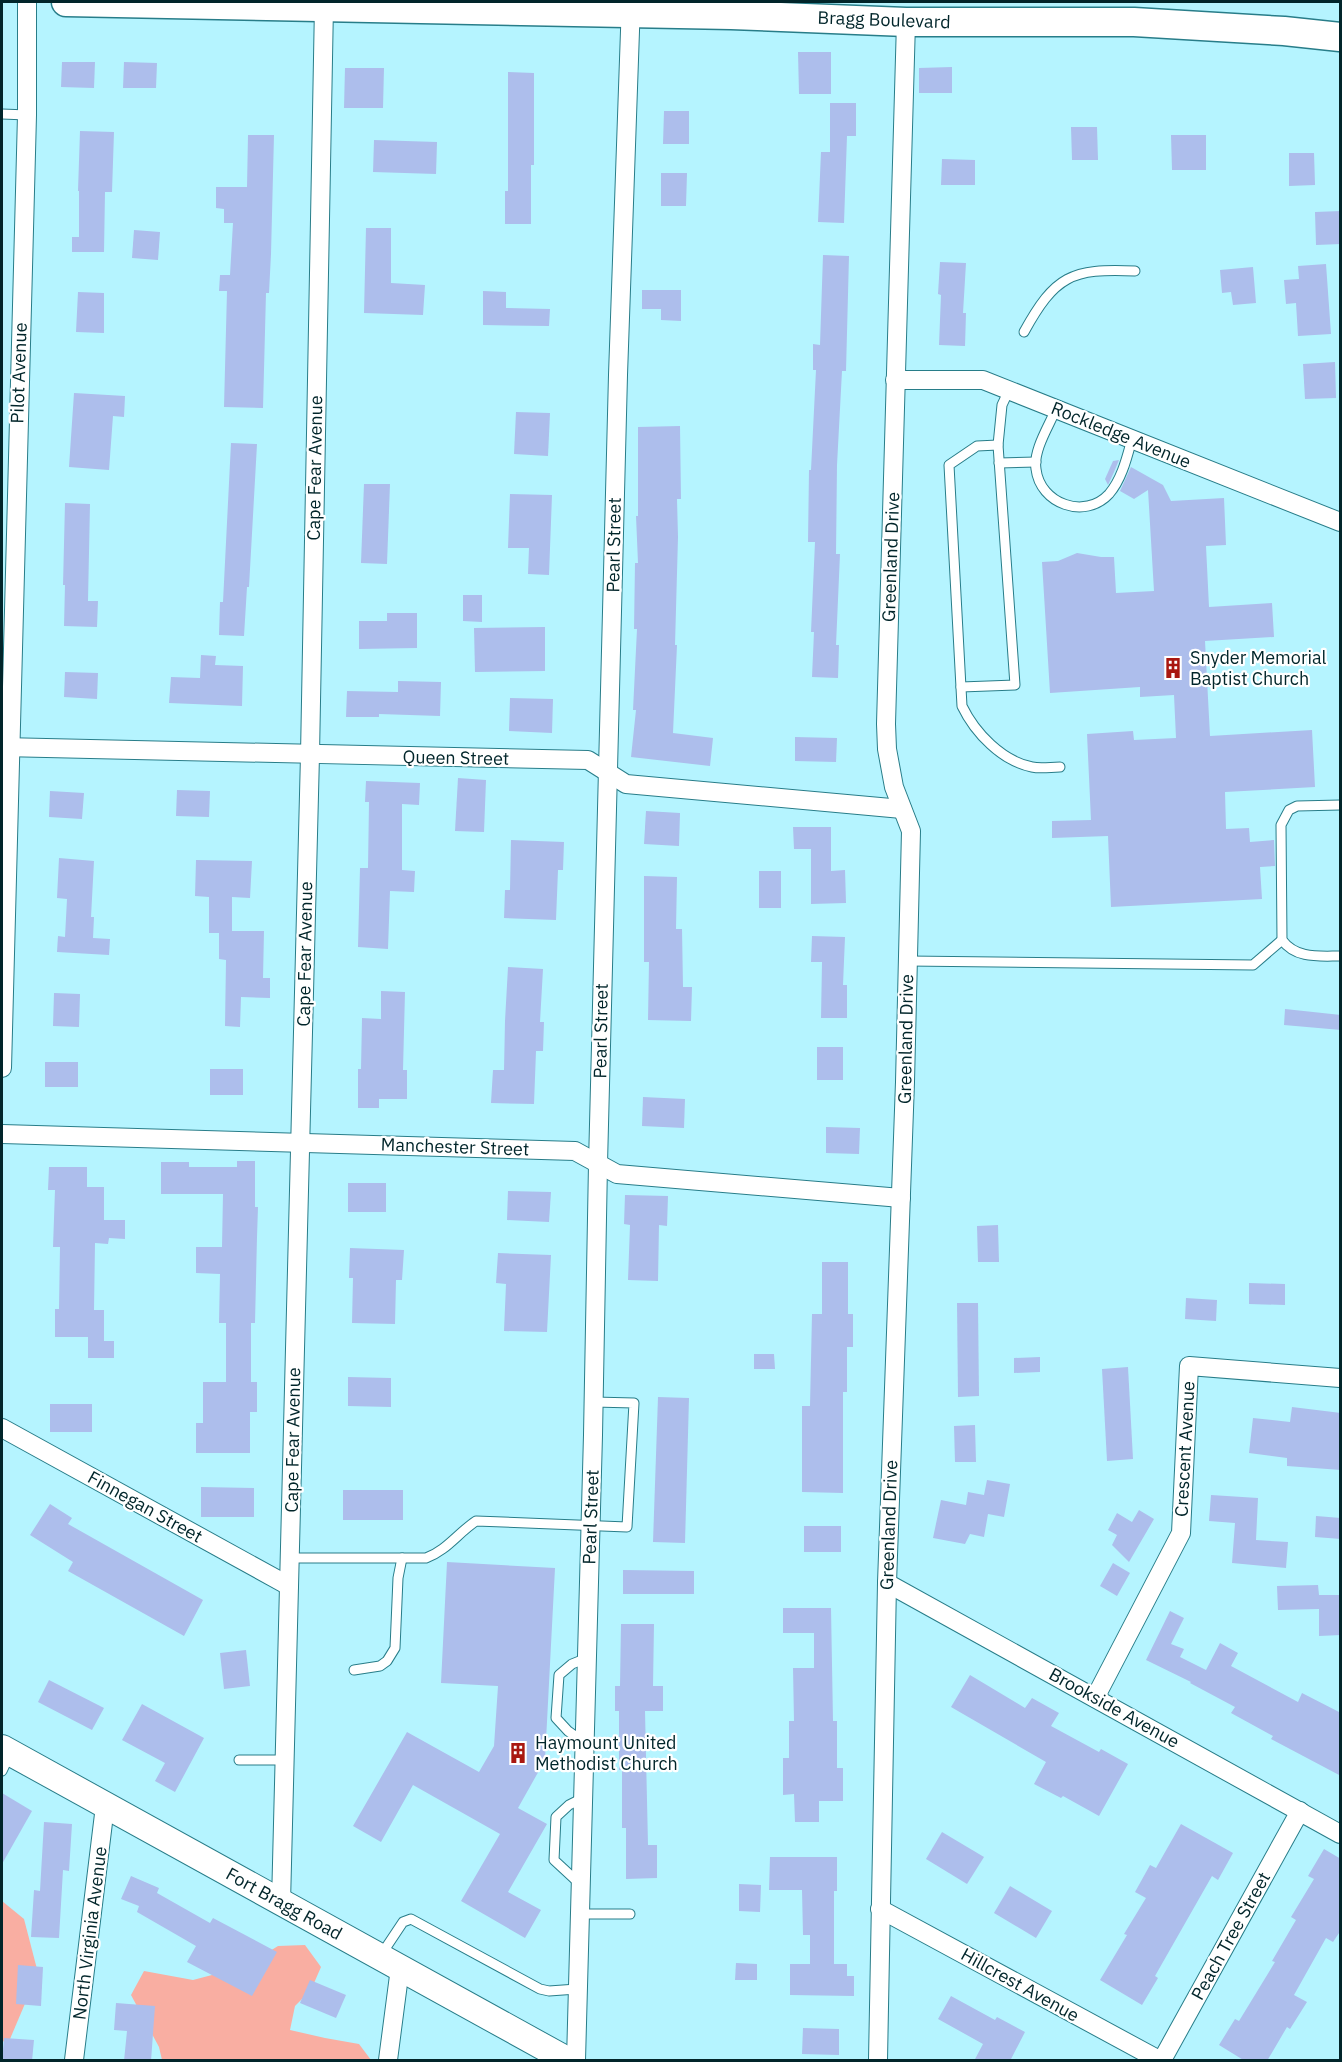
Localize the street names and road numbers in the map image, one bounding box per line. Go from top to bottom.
street label: Bragg Boulevard [817,6,951,33]
street label: Pilot Avenue [5,322,32,424]
street label: Cape Fear Avenue [302,395,327,541]
street label: Rockledge Avenue [1048,396,1195,473]
street label: Greenland Drive [877,491,904,622]
street label: Pearl Street [601,497,626,593]
street label: Queen Street [403,745,509,770]
street label: Cape Fear Avenue [292,881,317,1027]
street label: Greenland Drive [893,974,918,1104]
street label: Pearl Street [588,983,613,1079]
street label: Manchester Street [380,1132,530,1161]
street label: Cape Fear Avenue [280,1367,305,1513]
street label: Crescent Avenue [1169,1380,1200,1518]
street label: Greenland Drive [875,1459,902,1590]
street label: Finnegan Street [84,1466,207,1548]
street label: Pearl Street [577,1469,604,1565]
street label: Brookside Avenue [1045,1662,1184,1753]
street label: North Virginia Avenue [67,1845,112,2021]
street label: Fort Bragg Road [222,1862,346,1945]
street label: Peach Tree Street [1186,1868,1275,2004]
street label: Hillcrest Avenue [957,1943,1084,2027]

